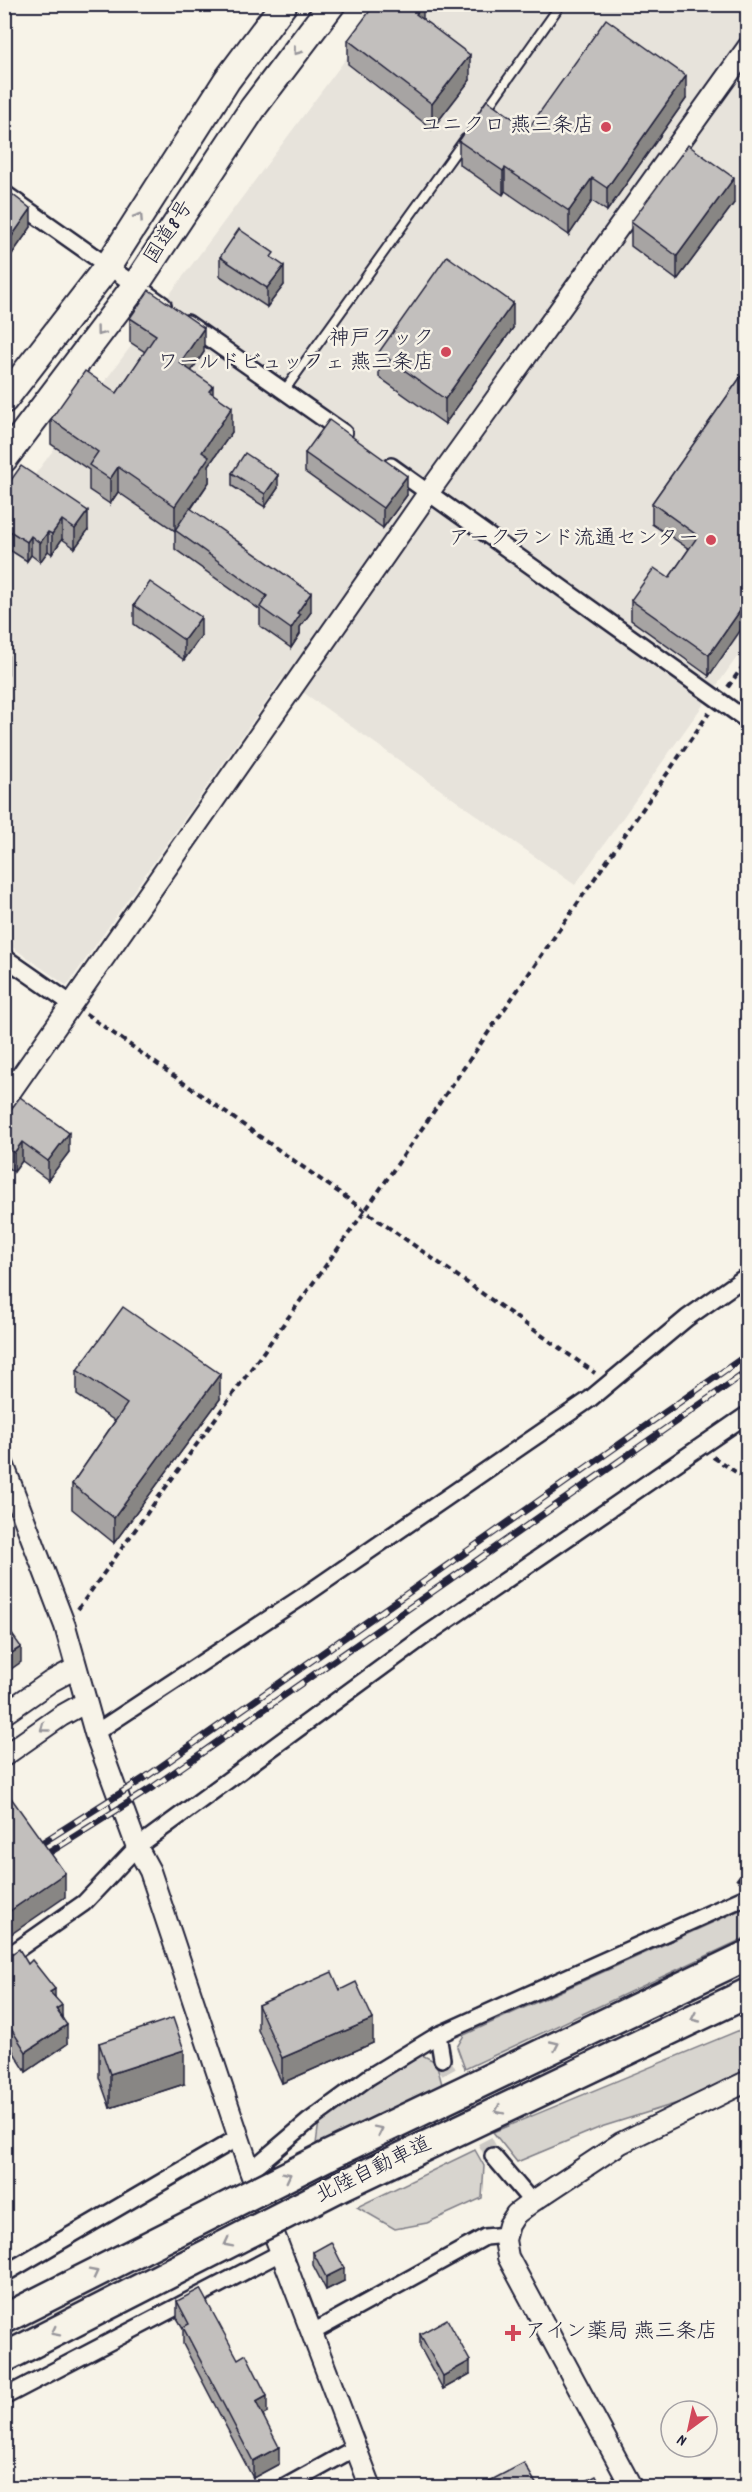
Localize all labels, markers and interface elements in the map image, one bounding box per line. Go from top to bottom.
one-way arrow [293,44,304,55]
place label: ユニクロ 燕三条店 [421,112,594,142]
marker: ユニクロ 燕三条店 [599,120,613,134]
street label: 国道8号 [138,195,202,271]
one-way arrow [132,212,143,223]
place label: 神戸クック ワールドビュッフェ 燕三条店 [157,325,434,379]
one-way arrow [96,326,107,337]
marker: 神戸クック ワールドビュッフェ 燕三条店 [439,345,453,359]
place label: アークランド流通センター [449,525,699,555]
marker: アークランド流通センター [704,533,718,547]
one-way arrow [40,1721,51,1732]
one-way arrow [690,2011,701,2023]
one-way arrow [548,2041,559,2053]
one-way arrow [495,2103,506,2114]
one-way arrow [373,2126,384,2137]
street label: 北陸自動車道 [311,2130,437,2212]
one-way arrow [280,2171,291,2183]
one-way arrow [224,2236,235,2247]
one-way arrow [87,2269,98,2280]
place label: アイン薬局 燕三条店 [525,2318,718,2348]
one-way arrow [50,2325,61,2336]
marker: アイン薬局 燕三条店 [506,2326,520,2340]
north arrow [659,2399,719,2459]
text: N [673,2428,692,2451]

